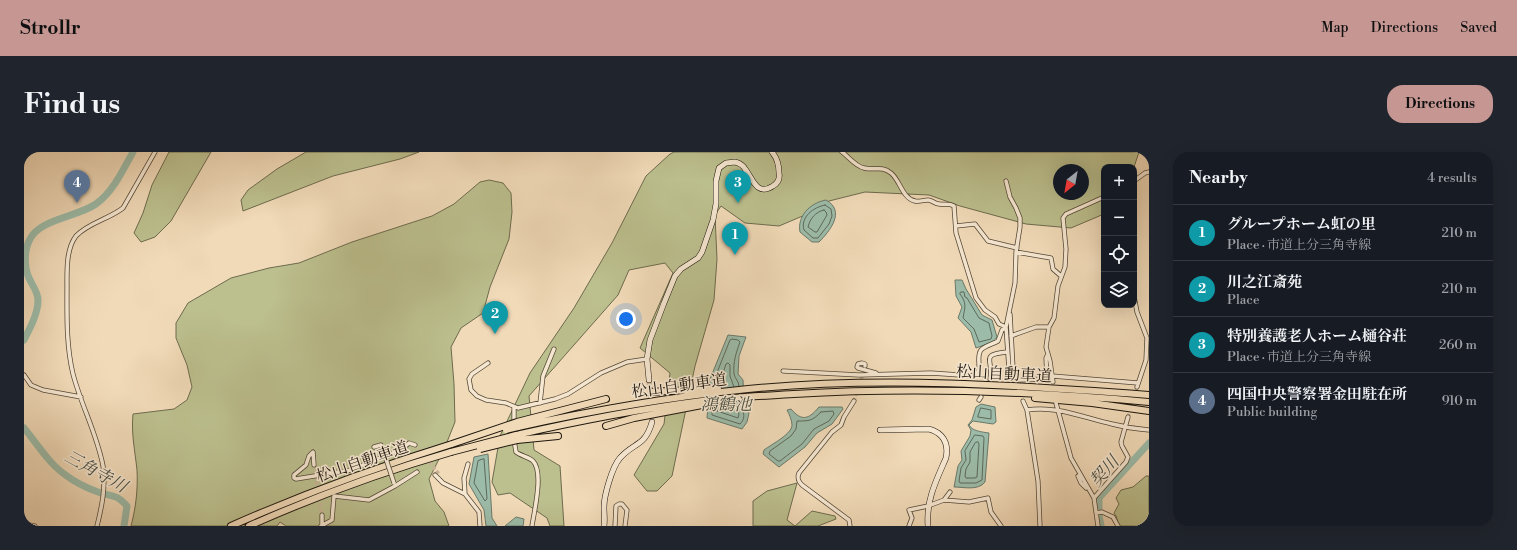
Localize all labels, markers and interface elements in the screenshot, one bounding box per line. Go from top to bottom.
text: Strollr [20,16,81,40]
text: Map [1321,19,1349,37]
text: Directions [1371,19,1438,37]
text: Saved [1460,19,1497,37]
button: Directions [1387,85,1493,123]
text: Find us [24,87,120,122]
north arrow [1053,164,1089,200]
map controls [1101,164,1137,308]
button: + [1101,164,1137,200]
text: Nearby [1189,167,1248,189]
pin: 4 [64,170,90,203]
pin: 3 [725,170,751,203]
text: 4 results [1427,170,1477,186]
button: − [1101,200,1137,236]
text: グループホーム虹の里 [1227,215,1376,234]
pin: 1 [722,222,748,255]
text: 1 [1199,225,1205,241]
text: 210 m [1442,225,1477,241]
button: locate [1101,236,1137,272]
text: Place · 市道上分三角寺線 [1227,237,1371,253]
button: layers [1101,272,1137,308]
text: 川之江斎苑 [1227,273,1302,292]
text: 2 [1198,281,1206,297]
text: 210 m [1442,281,1477,297]
text: Place [1227,292,1259,308]
pin: 2 [482,301,508,334]
your location [616,309,636,329]
text: 特別養護老人ホーム樋谷荘 [1227,327,1407,346]
text: 3 [1198,337,1206,353]
text: 260 m [1439,337,1477,353]
text: Place · 市道上分三角寺線 [1227,349,1371,365]
street label: 松山自動車道 [955,361,1052,386]
street label: 松山自動車道 [630,369,728,403]
text: 四国中央警察署金田駐在所 [1227,385,1407,404]
text: 4 [1198,393,1206,409]
text: 910 m [1442,393,1477,409]
water label: 鴻鶴池 [701,394,753,416]
text: Public building [1227,404,1317,420]
street label: 松山自動車道 [314,437,411,487]
water label: 三角寺川 [60,446,132,499]
water label: 契川 [1085,450,1126,492]

